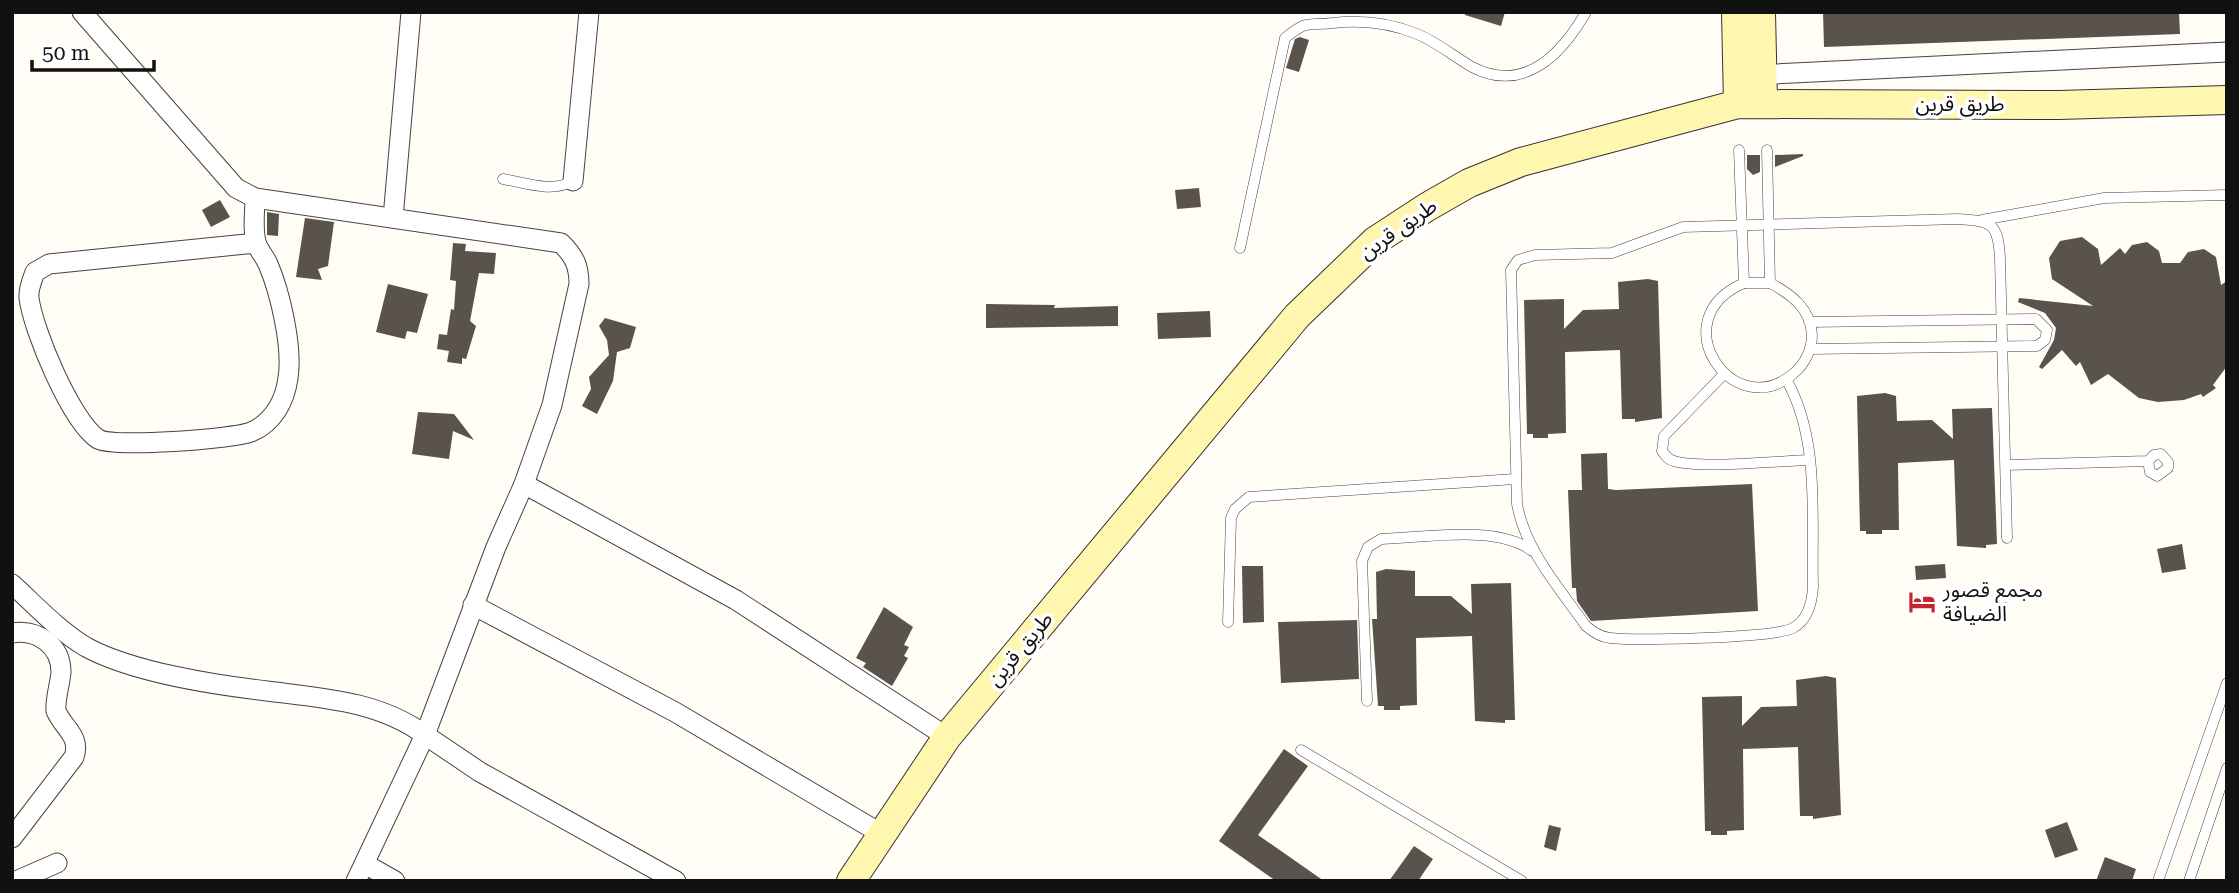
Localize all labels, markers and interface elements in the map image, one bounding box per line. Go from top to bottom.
scale bar [32,28,154,72]
text: 50 m [42,41,90,65]
street label: طريق قرين [1915,92,2005,117]
street label: طريق قرين [1355,194,1442,265]
place label: مجمع قصور الضيافة [1942,578,2043,626]
hotel icon: مجمع قصور الضيافة [1907,587,1937,617]
street label: طريق قرين [982,607,1059,692]

